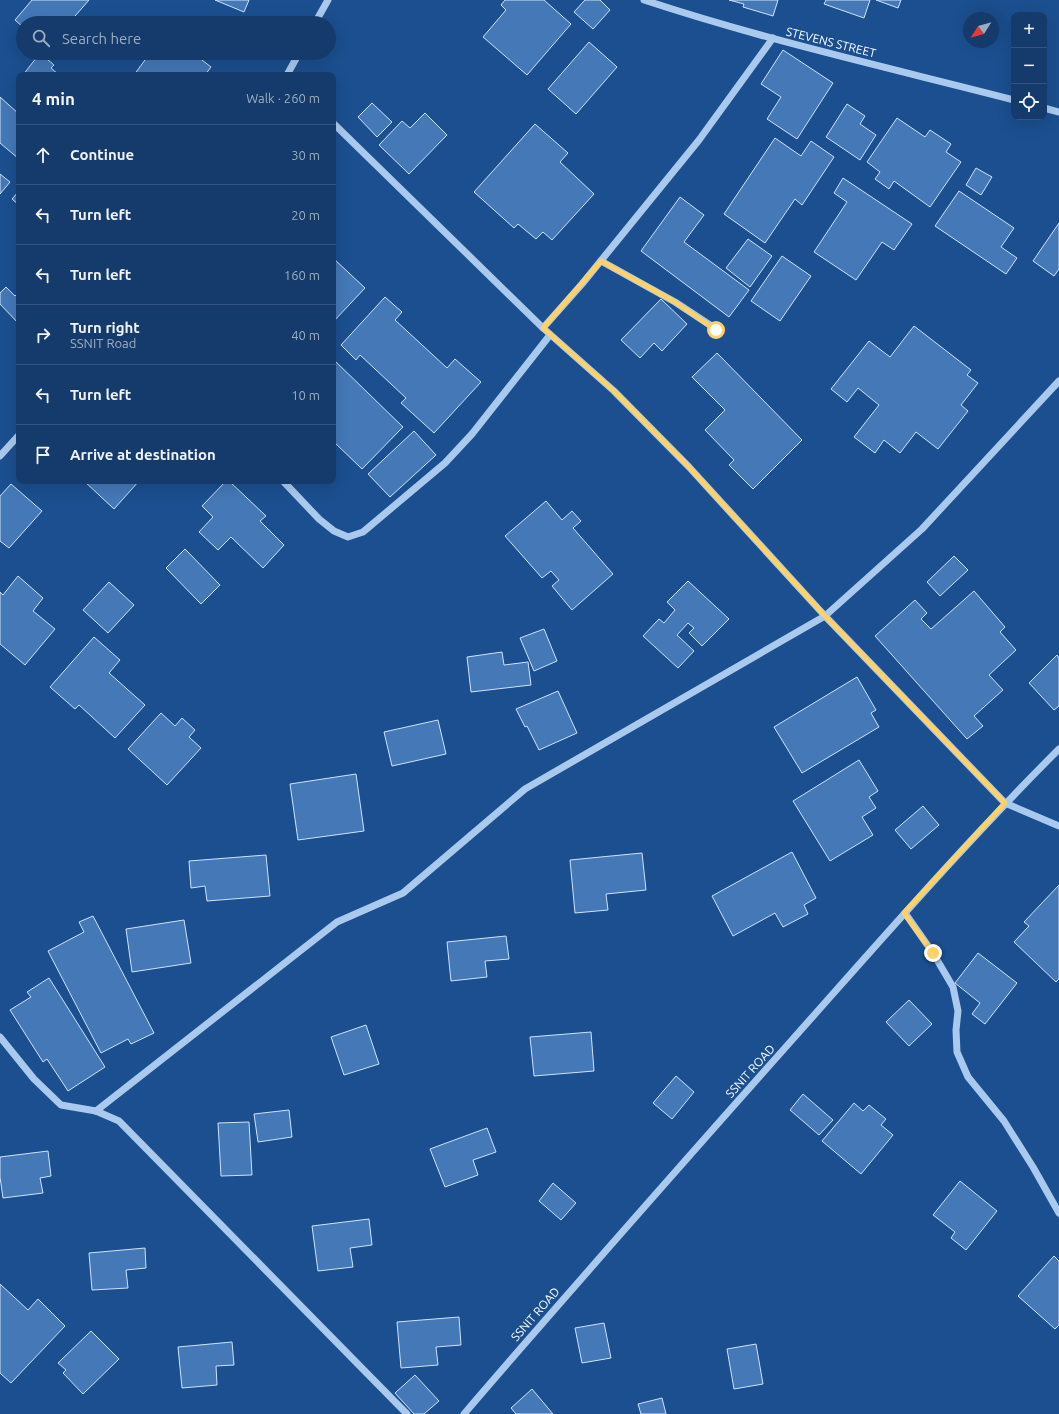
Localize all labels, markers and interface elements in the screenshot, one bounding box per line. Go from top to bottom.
north arrow [963,12,999,48]
map controls [1011,12,1047,120]
button: + [1011,12,1047,48]
search box [16,16,336,60]
street label: STEVENS STREET [785,25,878,60]
icon: search [30,27,52,49]
text: Search here [62,30,141,47]
button: − [1011,48,1047,84]
button: locate [1011,84,1047,120]
text: 4 min [32,89,75,108]
text: Walk · 260 m [246,91,320,105]
icon: ahead [32,144,54,166]
text: Continue [70,146,134,163]
text: 30 m [291,148,320,162]
icon: left [32,204,54,226]
text: Turn left [70,206,131,223]
text: 20 m [291,208,320,222]
icon: left [32,264,54,286]
text: Turn left [70,266,131,283]
text: 160 m [284,268,320,282]
text: Turn right [70,319,140,336]
route start [707,321,725,339]
icon: right [32,324,54,346]
text: 40 m [291,328,320,342]
text: SSNIT Road [70,336,136,350]
icon: left [32,384,54,406]
text: Turn left [70,386,131,403]
text: 10 m [291,388,320,402]
icon: arrive [32,444,54,466]
text: Arrive at destination [70,446,216,463]
route end [924,944,942,962]
street label: SSNIT ROAD [723,1042,777,1100]
street label: SSNIT ROAD [508,1285,562,1343]

